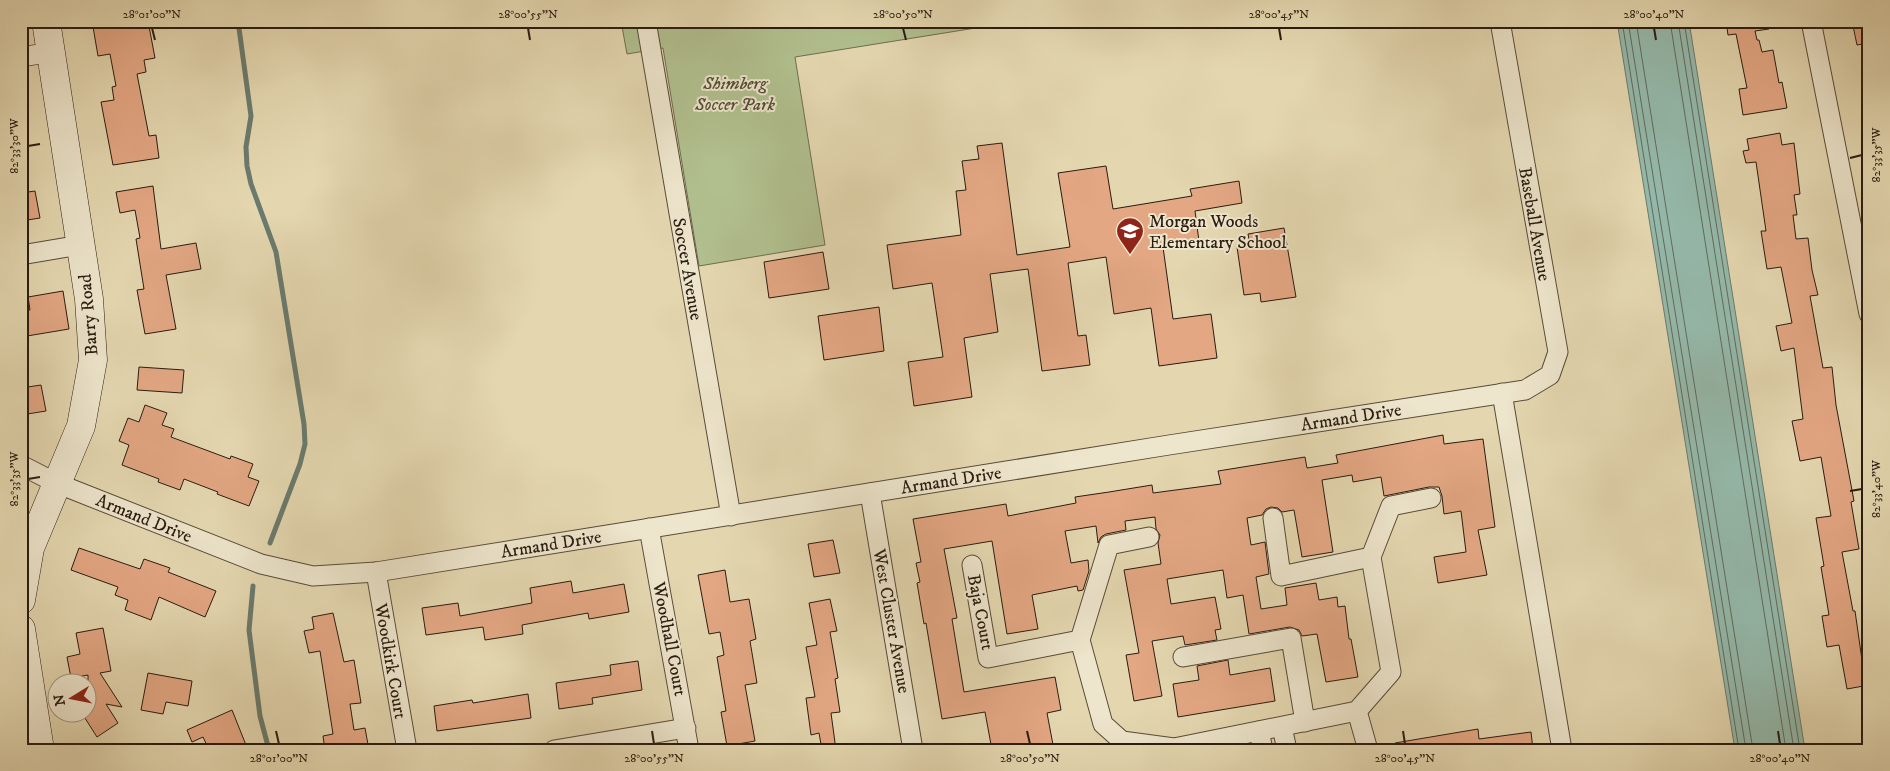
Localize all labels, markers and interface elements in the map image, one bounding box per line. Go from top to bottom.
text: 28°01'00"N [123,7,181,22]
text: 28°00'55"N [498,7,558,22]
text: 28°00'50"N [873,7,933,22]
text: 28°00'45"N [1249,7,1309,22]
text: 28°00'40"N [1624,7,1685,22]
park label: Shimberg Soccer Park [694,73,775,116]
text: 82°33'30"W [7,117,22,174]
text: 82°33'35"W [1869,126,1884,183]
street label: Baseball Avenue [1513,166,1555,283]
place label: Morgan Woods Elementary School [1149,211,1287,254]
street label: Soccer Avenue [667,216,707,322]
school or university icon: Morgan Woods Elementary School [1115,216,1145,255]
street label: Barry Road [74,273,104,357]
street label: Armand Drive [1299,399,1403,437]
text: 82°33'35"W [7,450,22,507]
text: 82°33'40"W [1869,459,1884,518]
street label: Armand Drive [899,462,1003,500]
street label: Armand Drive [92,490,195,548]
street label: Armand Drive [499,526,603,564]
street label: West Cluster Avenue [867,546,915,695]
street label: Baja Court [962,572,998,652]
street label: Woodhall Court [647,579,691,698]
street label: Woodkirk Court [369,601,411,721]
north arrow [48,674,98,724]
text: N [50,692,70,707]
text: 28°01'00"N [250,751,308,766]
text: 28°00'55"N [624,751,684,766]
text: 28°00'50"N [1000,751,1060,766]
text: 28°00'45"N [1375,751,1435,766]
text: 28°00'40"N [1750,751,1811,766]

